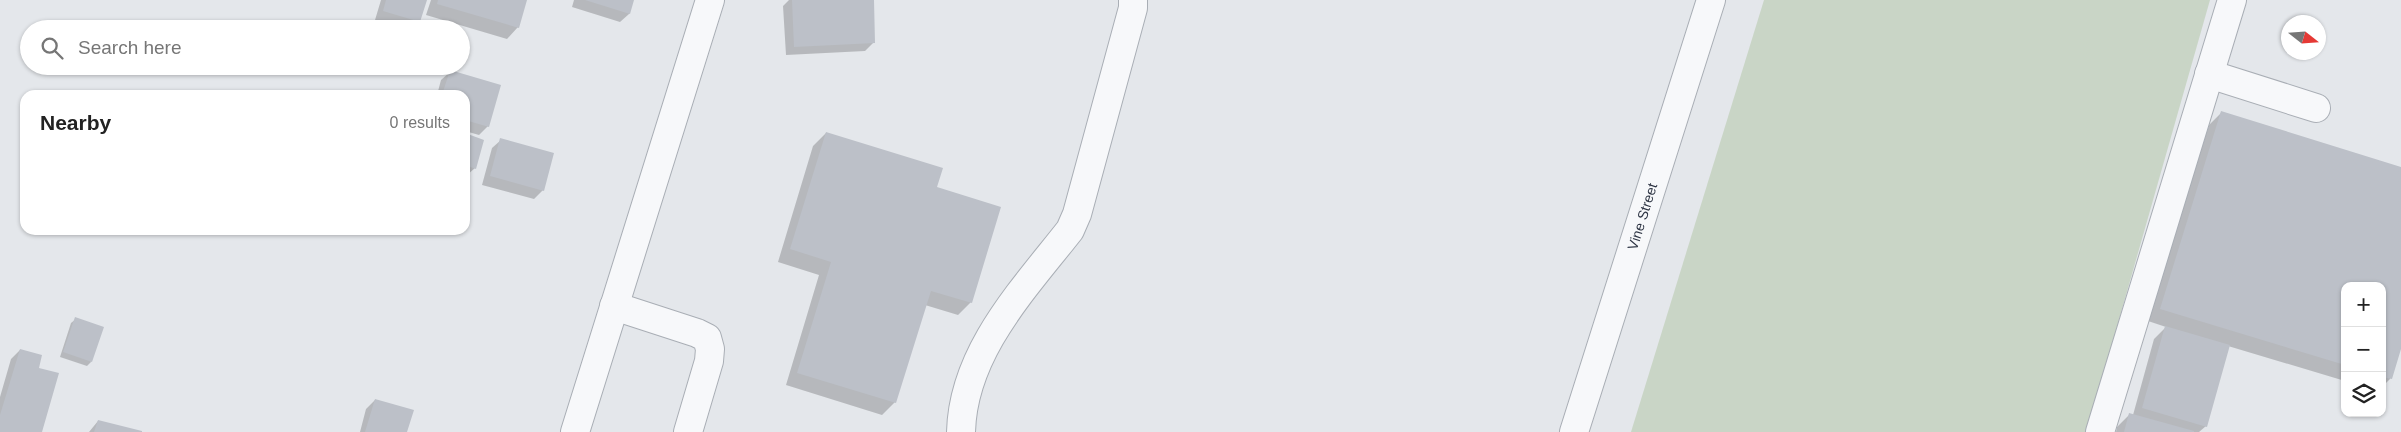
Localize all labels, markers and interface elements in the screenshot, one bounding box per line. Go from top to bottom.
north arrow [2281,15,2326,60]
search box [20,20,470,75]
icon: search [38,34,66,62]
text: Search here [78,37,182,58]
text: Nearby [40,111,111,134]
text: 0 results [390,114,450,131]
street label: Vine Street [1624,181,1660,252]
map controls [2341,282,2386,417]
button: + [2341,282,2386,327]
button: − [2341,327,2386,372]
button: layers [2341,372,2386,417]

